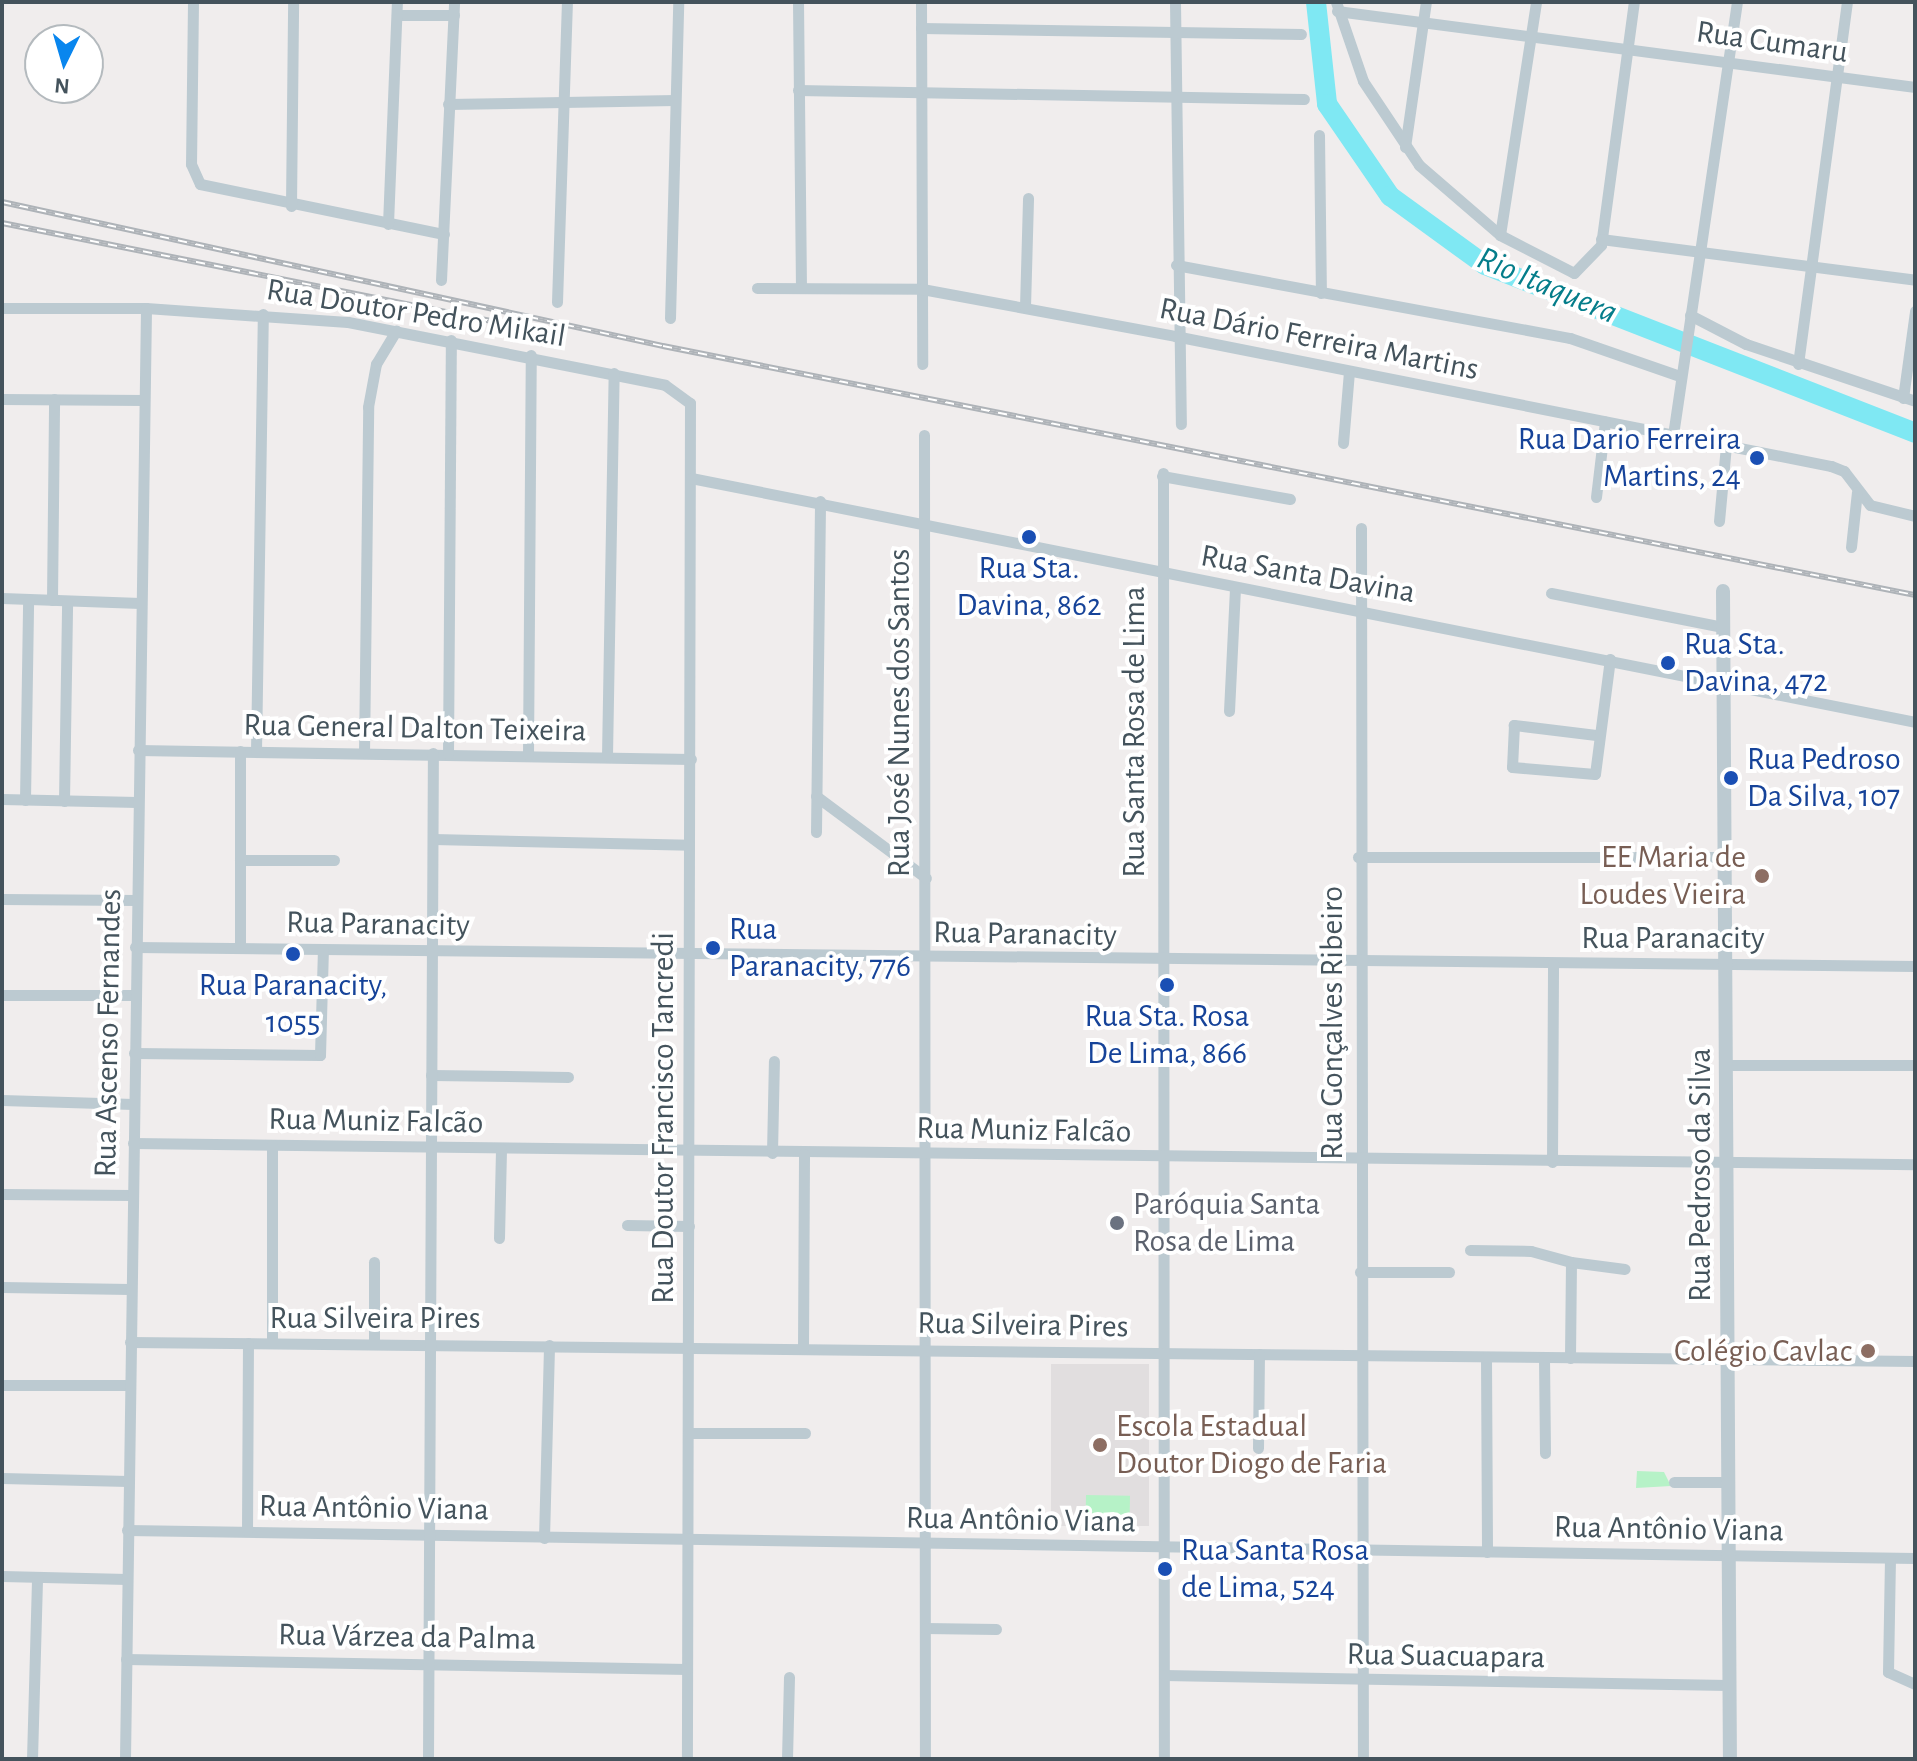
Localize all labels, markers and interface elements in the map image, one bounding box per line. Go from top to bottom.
street label: Rua Cumaru [1694,12,1850,72]
north arrow [24,24,104,104]
text: N [54,74,71,98]
water label: Rio Itaquera [1471,238,1623,334]
street label: Rua Doutor Pedro Mikail [264,270,568,356]
street label: Rua Dário Ferreira Martins [1156,289,1482,389]
place label: Rua Dario Ferreira Martins, 24 [1518,421,1741,496]
marker: Rua Dario Ferreira Martins, 24 [1748,449,1766,467]
marker: Rua Sta. Davina, 862 [1020,528,1038,546]
street label: Rua Santa Davina [1198,536,1418,612]
street label: Rua José Nunes dos Santos [880,549,918,877]
place label: Rua Sta. Davina, 862 [957,550,1101,625]
street label: Rua Santa Rosa de Lima [1115,586,1153,878]
place label: Rua Sta. Davina, 472 [1684,626,1828,701]
marker: Rua Sta. Davina, 472 [1659,654,1677,672]
street label: Rua General Dalton Teixeira [243,706,587,750]
place label: Rua Pedroso Da Silva, 107 [1747,741,1901,816]
marker: Rua Pedroso Da Silva, 107 [1722,769,1740,787]
place label: EE Maria de Loudes Vieira [1580,839,1746,914]
marker: EE Maria de Loudes Vieira [1753,867,1771,885]
street label: Rua Gonçalves Ribeiro [1313,886,1351,1160]
street label: Rua Ascenso Fernandes [86,888,130,1178]
street label: Rua Paranacity [286,903,470,945]
place label: Rua Paranacity, 776 [729,911,911,986]
street label: Rua Paranacity [933,913,1117,955]
street label: Rua Paranacity [1581,919,1765,957]
street label: Rua Doutor Francisco Tancredi [644,932,682,1304]
marker: Rua Paranacity, 776 [704,939,722,957]
marker: Rua Paranacity, 1055 [284,945,302,963]
place label: Rua Paranacity, 1055 [199,967,387,1042]
marker: Rua Sta. Rosa De Lima, 866 [1158,976,1176,994]
place label: Rua Sta. Rosa De Lima, 866 [1084,998,1250,1073]
street label: Rua Pedroso da Silva [1681,1048,1719,1302]
street label: Rua Muniz Falcão [268,1100,484,1142]
street label: Rua Muniz Falcão [916,1109,1132,1151]
place label: Paróquia Santa Rosa de Lima [1133,1186,1320,1261]
marker: Paróquia Santa Rosa de Lima [1108,1214,1126,1232]
street label: Rua Silveira Pires [269,1299,481,1337]
street label: Rua Silveira Pires [917,1304,1129,1346]
place label: Colégio Cavlac [1674,1332,1852,1370]
marker: Colégio Cavlac [1859,1342,1877,1360]
place label: Escola Estadual Doutor Diogo de Faria [1116,1408,1387,1483]
marker: Escola Estadual Doutor Diogo de Faria [1091,1436,1109,1454]
street label: Rua Antônio Viana [259,1487,489,1529]
street label: Rua Antônio Viana [906,1499,1136,1541]
street label: Rua Antônio Viana [1554,1508,1784,1550]
place label: Rua Santa Rosa de Lima, 524 [1181,1532,1369,1607]
marker: Rua Santa Rosa de Lima, 524 [1156,1560,1174,1578]
street label: Rua Várzea da Palma [278,1616,536,1658]
street label: Rua Suacuapara [1346,1635,1546,1677]

